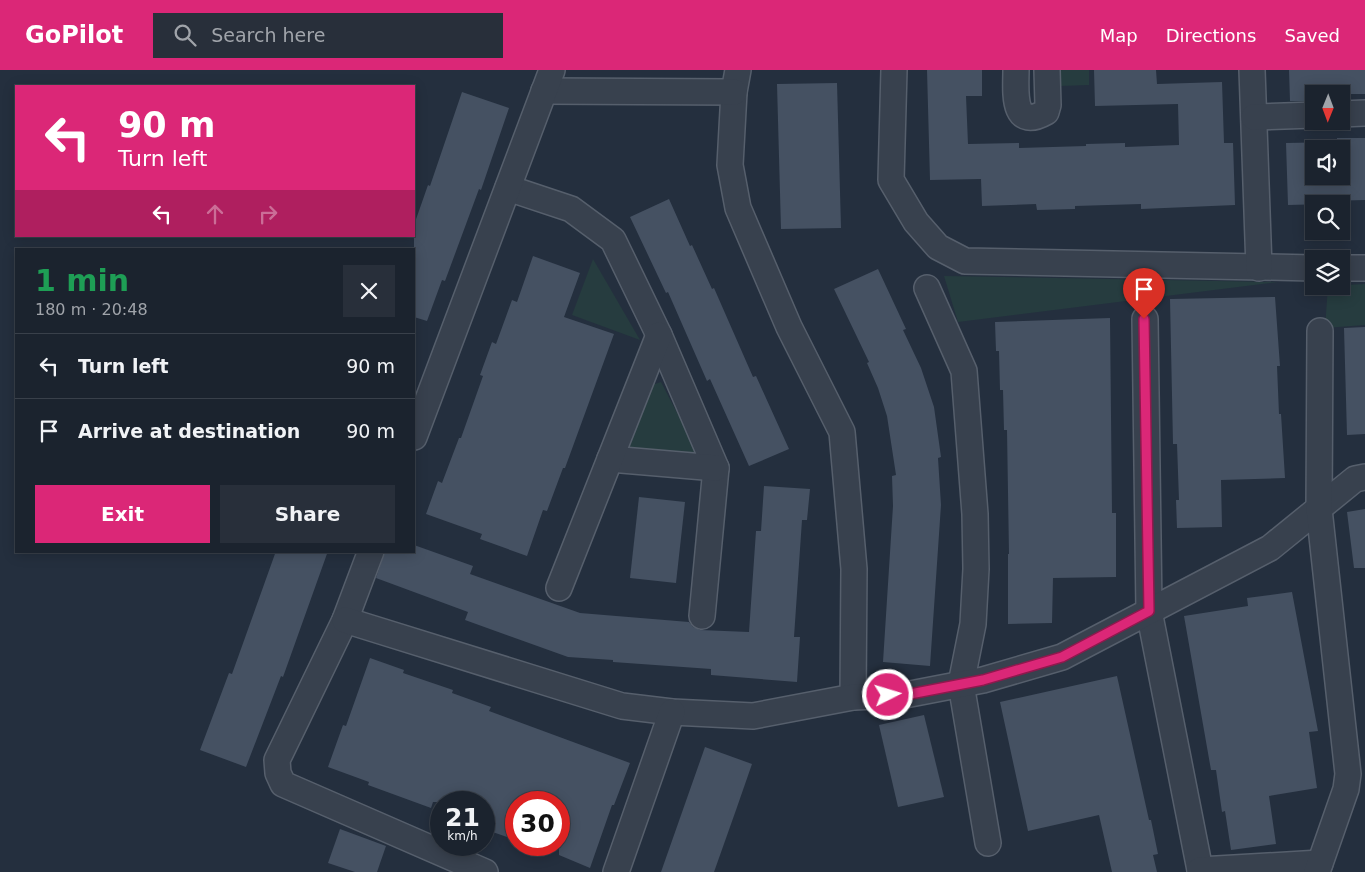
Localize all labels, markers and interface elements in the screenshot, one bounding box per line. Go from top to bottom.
search box [153,13,503,58]
text: GoPilot [25,21,123,49]
icon: search [171,21,199,49]
text: Search here [211,24,325,46]
text: Map [1100,25,1138,46]
text: Directions [1166,25,1256,46]
text: Saved [1284,25,1340,46]
north arrow [1305,85,1350,130]
map controls [1305,85,1350,295]
icon: left [35,105,100,170]
text: 90 m [118,105,215,145]
button: sound [1305,140,1350,185]
text: Turn left [118,146,207,171]
button: search [1305,195,1350,240]
icon: left [148,200,176,228]
icon: ahead [201,200,229,228]
icon: right [254,200,282,228]
button: layers [1305,250,1350,295]
text: 1 min [35,263,129,298]
button: close [343,265,395,317]
pin [1123,268,1165,319]
icon: arrive [1130,275,1158,303]
text: 180 m · 20:48 [35,300,148,319]
icon: left [35,352,63,380]
text: Turn left [78,355,169,377]
text: 90 m [346,355,395,377]
icon: arrive [35,417,63,445]
text: Arrive at destination [78,420,300,442]
text: 90 m [346,420,395,442]
button: Exit [35,485,210,543]
button: Share [220,485,395,543]
position arrow [861,668,913,720]
speed limit sign: 30 [505,791,570,856]
text: 21 [445,803,480,832]
text: km/h [447,829,478,843]

